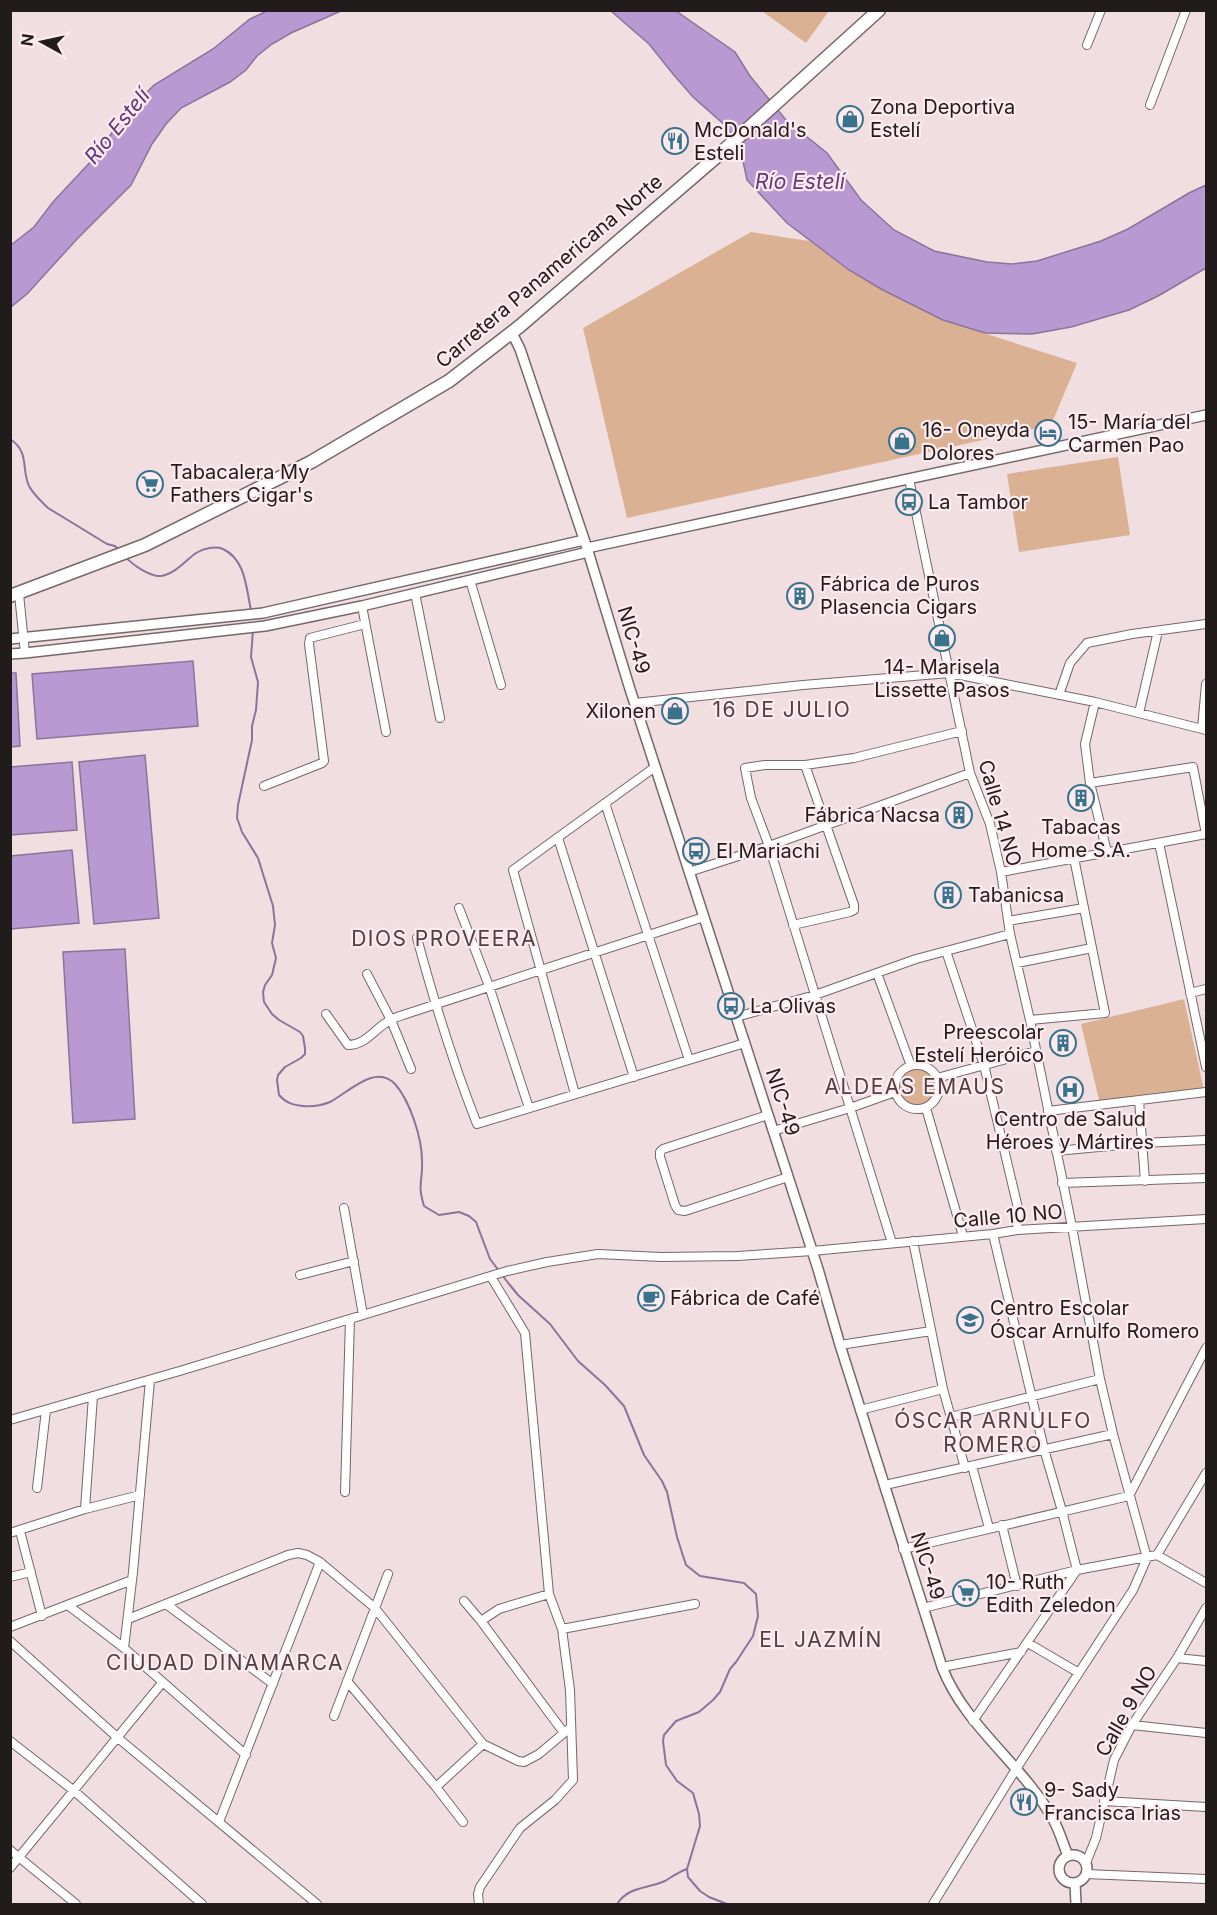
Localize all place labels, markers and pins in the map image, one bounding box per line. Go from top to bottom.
place label: Zona Deportiva Estelí [870,95,1015,142]
shop icon: Zona Deportiva Estelí [835,104,865,134]
place label: McDonald's Esteli [694,118,807,165]
restaurant icon: McDonald's Esteli [660,126,690,156]
place label: 15- María del Carmen Pao [1068,410,1191,457]
place label: 16- Oneyda Dolores [922,418,1030,465]
hotel icon: 15- María del Carmen Pao [1033,418,1063,448]
shop icon: 16- Oneyda Dolores [887,426,917,456]
place label: Tabacalera My Fathers Cigar's [170,460,313,507]
supermarket icon: Tabacalera My Fathers Cigar's [135,469,165,499]
bus stop icon: La Tambor [894,487,924,517]
place label: La Tambor [928,490,1029,514]
place label: Fábrica de Puros Plasencia Cigars [820,572,980,619]
building icon: Fábrica de Puros Plasencia Cigars [785,581,815,611]
shop icon: 14- Marisela Lissette Pasos [927,623,957,653]
place label: 14- Marisela Lissette Pasos [874,655,1010,702]
shop icon: Xilonen [660,696,690,726]
place label: Xilonen [585,699,656,723]
building icon: Tabacas Home S.A. [1066,783,1096,813]
building icon: Fábrica Nacsa [944,800,974,830]
place label: Fábrica Nacsa [805,803,940,827]
place label: Tabacas Home S.A. [1031,815,1131,862]
bus stop icon: El Mariachi [681,836,711,866]
place label: El Mariachi [716,839,820,863]
building icon: Tabanicsa [933,880,963,910]
place label: Tabanicsa [968,883,1064,907]
bus stop icon: La Olivas [716,991,746,1021]
place label: La Olivas [750,994,836,1018]
place label: Preescolar Estelí Heróico [914,1020,1044,1067]
building icon: Preescolar Estelí Heróico [1048,1028,1078,1058]
hospital icon: Centro de Salud Héroes y Mártires [1055,1075,1085,1105]
place label: Centro de Salud Héroes y Mártires [986,1107,1154,1154]
cafe icon: Fábrica de Café [636,1283,666,1313]
place label: Fábrica de Café [670,1286,820,1310]
place label: Centro Escolar Óscar Arnulfo Romero [990,1296,1199,1343]
school or university icon: Centro Escolar Óscar Arnulfo Romero [955,1305,985,1335]
place label: 10- Ruth Edith Zeledon [986,1570,1116,1617]
supermarket icon: 10- Ruth Edith Zeledon [951,1578,981,1608]
place label: 9- Sady Francisca Irias [1044,1778,1181,1825]
restaurant icon: 9- Sady Francisca Irias [1009,1787,1039,1817]

